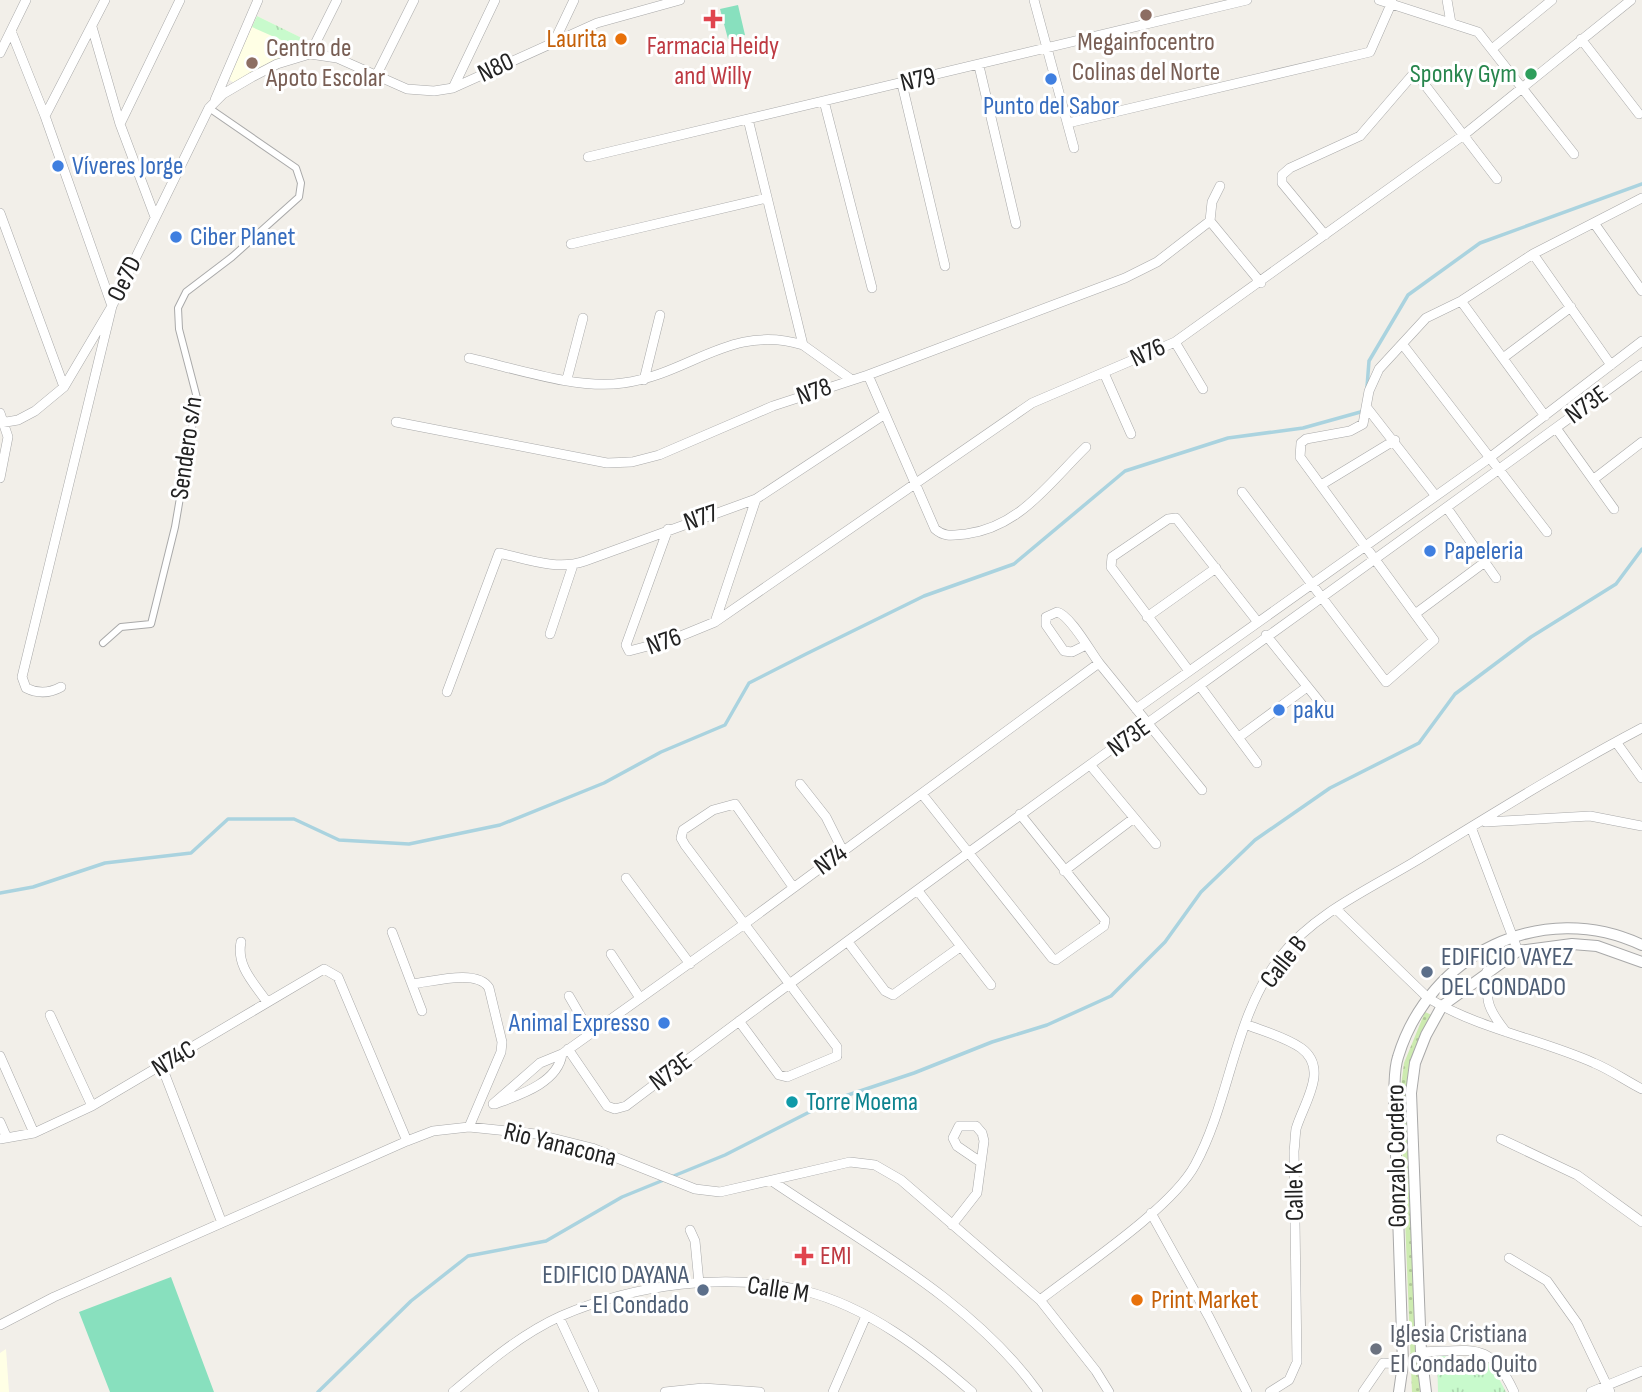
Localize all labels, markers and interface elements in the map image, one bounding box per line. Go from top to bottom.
marker: Megainfocentro Colinas del Norte [1138,7,1154,23]
marker: Farmacia Heidy and Willy [705,11,721,27]
place label: Laurita [546,24,607,55]
place label: Megainfocentro Colinas del Norte [1072,27,1220,88]
marker: Laurita [613,31,629,47]
place label: Farmacia Heidy and Willy [647,31,779,92]
place label: Centro de Apoto Escolar [265,33,386,94]
street label: N80 [473,46,519,90]
marker: Centro de Apoto Escolar [244,55,260,71]
place label: Sponky Gym [1410,59,1517,90]
street label: N79 [897,61,939,99]
marker: Sponky Gym [1523,66,1539,82]
marker: Punto del Sabor [1043,71,1059,87]
place label: Punto del Sabor [983,91,1120,122]
place label: Víveres Jorge [72,151,183,182]
marker: Víveres Jorge [50,158,66,174]
place label: Ciber Planet [190,222,296,253]
marker: Ciber Planet [168,229,184,245]
street label: Oe7D [101,251,149,307]
street label: N76 [1126,332,1170,374]
street label: N78 [792,372,836,412]
street label: N73E [1560,379,1614,431]
street label: Sendero s/n [164,395,210,501]
street label: N77 [680,498,723,538]
place label: Papeleria [1444,536,1523,567]
marker: Papeleria [1422,543,1438,559]
street label: N76 [642,622,686,662]
place label: paku [1293,695,1335,726]
marker: paku [1271,702,1287,718]
street label: N73E [1102,712,1156,764]
street label: N74 [808,838,854,882]
street label: Calle B [1254,930,1314,994]
place label: EDIFICIO VAYEZ DEL CONDADO [1441,942,1574,1003]
marker: EDIFICIO VAYEZ DEL CONDADO [1419,964,1435,980]
place label: Animal Expresso [508,1008,650,1039]
marker: Animal Expresso [656,1015,672,1031]
street label: N74C [146,1034,202,1084]
street label: N73E [644,1046,698,1098]
street label: Gonzalo Cordero [1380,1084,1414,1228]
place label: Torre Moema [806,1087,918,1118]
marker: Torre Moema [784,1094,800,1110]
street label: Rio Yanacona [501,1116,619,1174]
street label: Calle K [1279,1162,1311,1221]
place label: EMI [820,1241,851,1272]
marker: EMI [794,1246,814,1266]
place label: EDIFICIO DAYANA - El Condado [542,1260,690,1321]
street label: Calle M [745,1270,811,1310]
marker: EDIFICIO DAYANA - El Condado [695,1282,711,1298]
place label: Print Market [1151,1285,1258,1316]
marker: Print Market [1129,1292,1145,1308]
place label: Iglesia Cristiana El Condado Quito [1390,1319,1538,1380]
marker: Iglesia Cristiana El Condado Quito [1368,1341,1384,1357]

